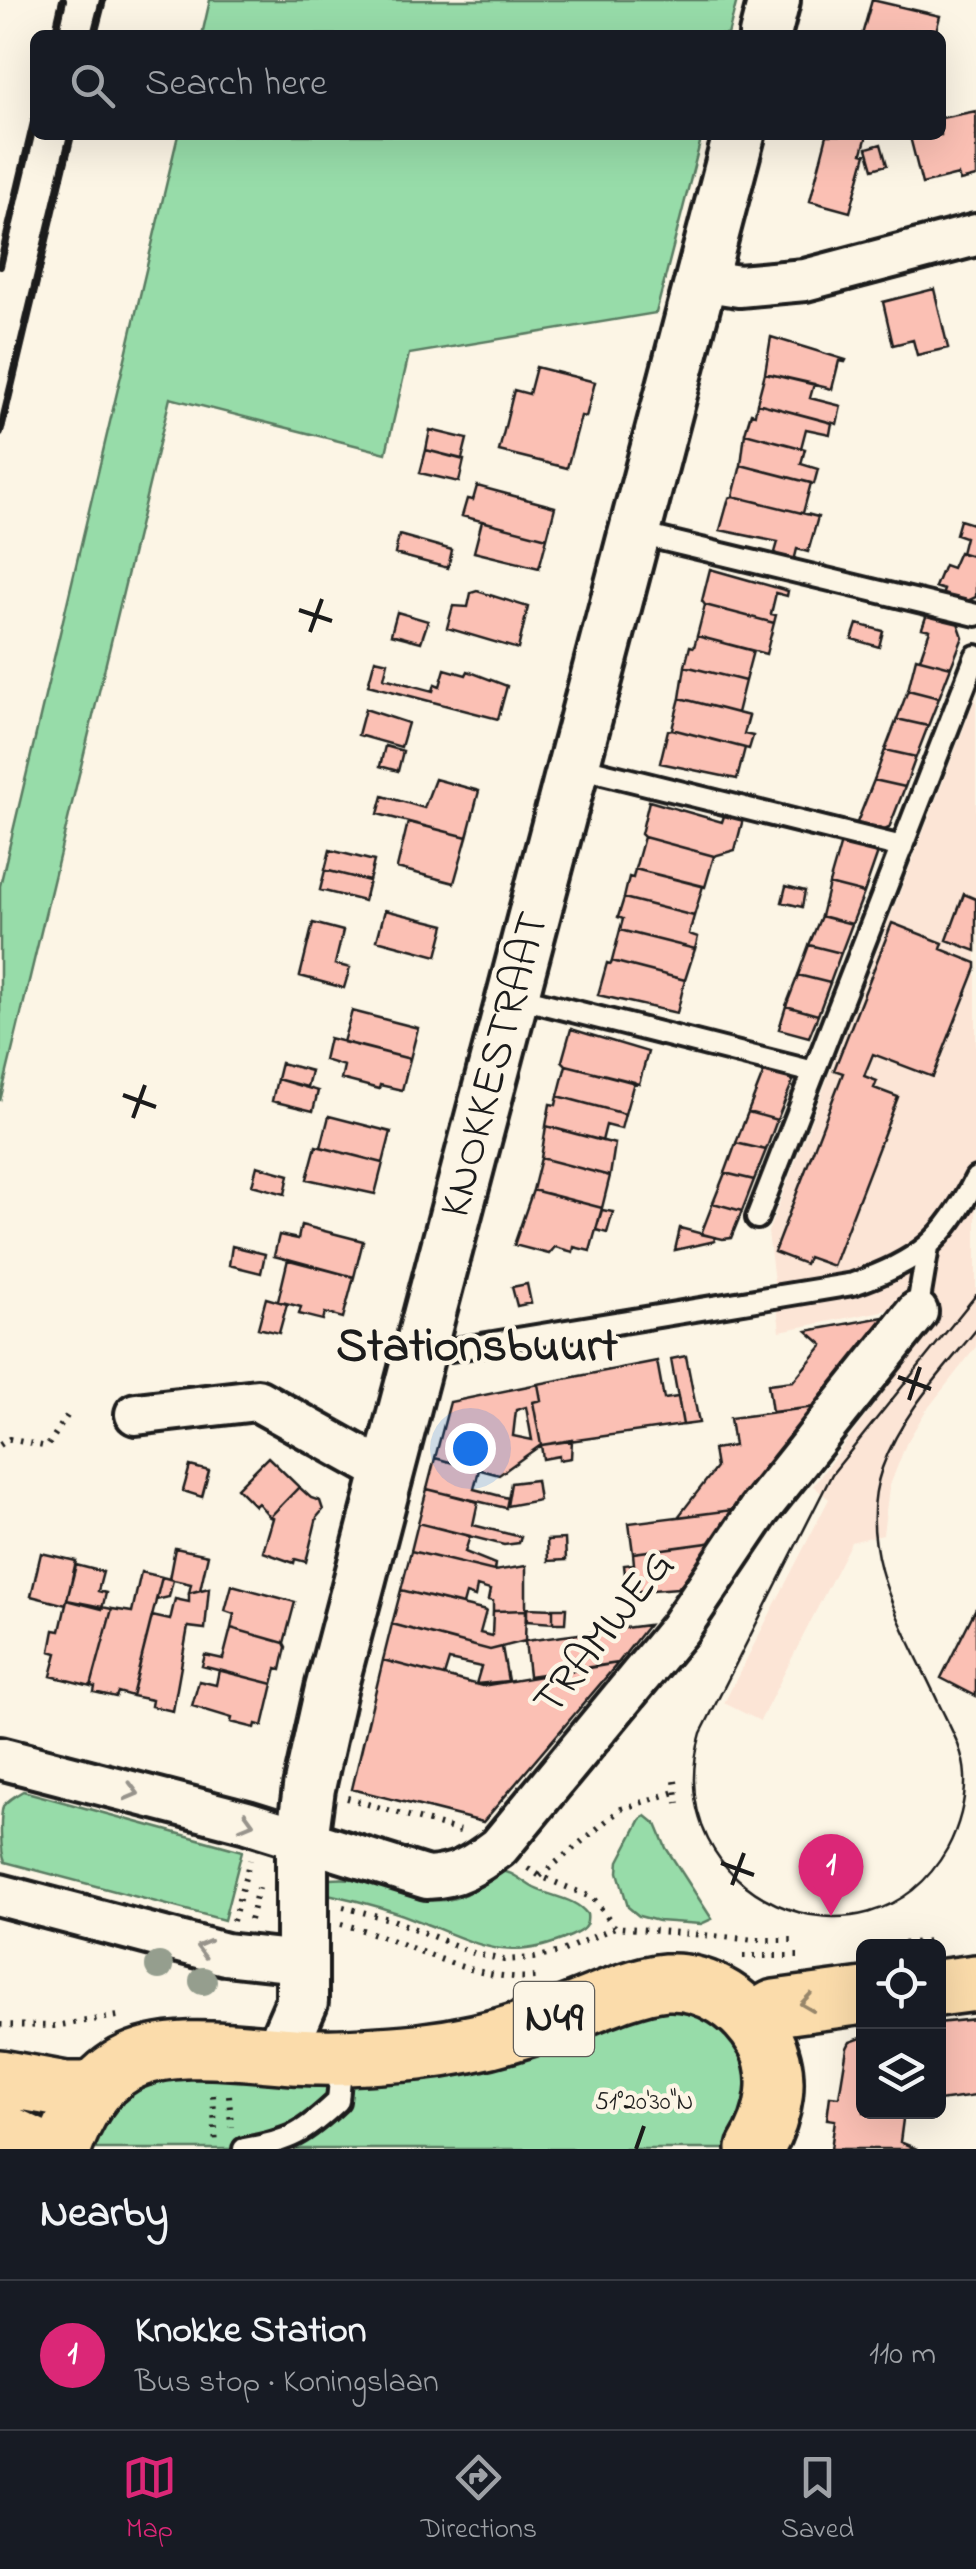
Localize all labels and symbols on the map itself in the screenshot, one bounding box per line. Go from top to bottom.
street label: KNOKKESTRAAT [424,905,568,1225]
district label: Stationsbuurt [336,1313,619,1383]
your location [445,1423,496,1474]
street label: TRAMWEG [519,1536,691,1732]
one-way arrow [123,1780,140,1801]
one-way arrow [237,1810,254,1831]
pin: 1 [798,1834,864,1916]
one-way arrow [195,1939,212,1960]
road number: N49 [514,1982,594,2056]
one-way arrow [799,1992,815,2013]
text: 51°20'30"N [595,2085,693,2121]

